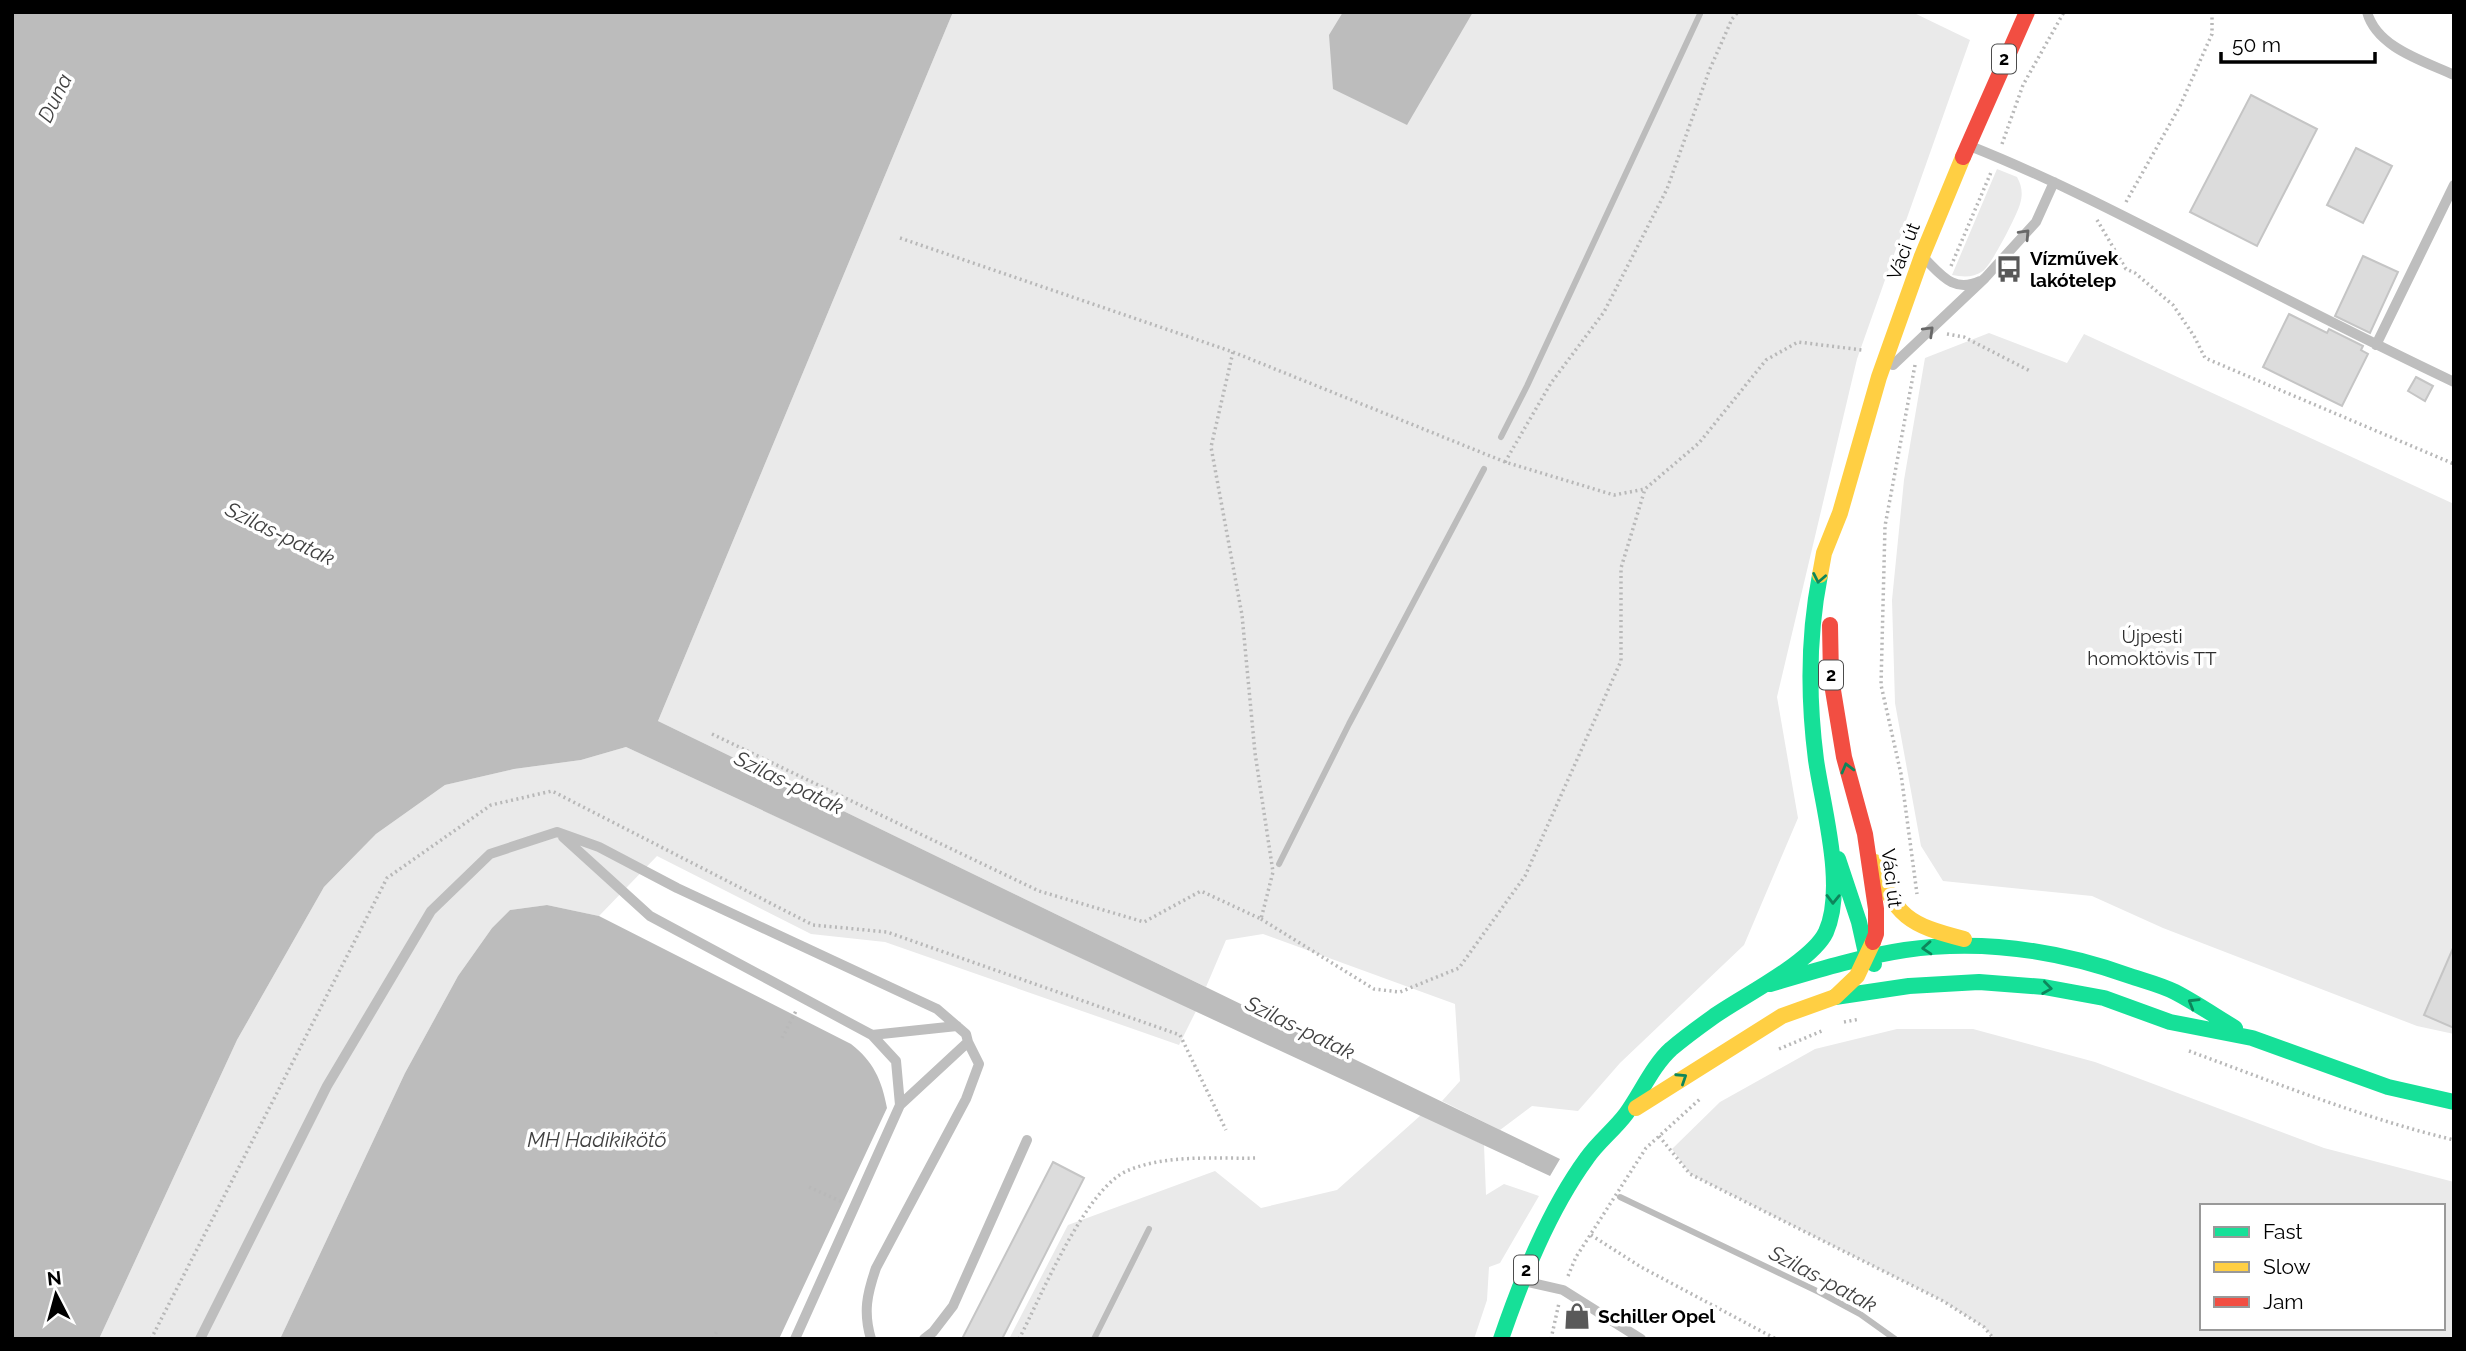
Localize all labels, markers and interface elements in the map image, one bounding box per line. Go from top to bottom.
scale bar [2221,21,2375,65]
text: 50 m [2232,32,2281,57]
road number: 2 [1992,44,2016,74]
water label: Duna [32,69,77,126]
street label: Váci út [1882,219,1924,283]
one-way arrow [2017,229,2030,242]
place label: Vízművek lakótelep [2030,247,2119,291]
bus stop icon: Vízművek lakótelep [1994,254,2024,284]
one-way arrow [1921,326,1934,339]
water label: Szilas-patak [221,496,339,571]
one-way arrow [1813,572,1828,584]
park label: Újpesti homoktövis TT [2087,625,2217,669]
road number: 2 [1819,660,1843,690]
water label: Szilas-patak [730,745,848,820]
one-way arrow [1841,762,1855,774]
street label: Váci út [1877,847,1907,909]
one-way arrow [1825,894,1841,905]
one-way arrow [1921,940,1932,955]
one-way arrow [2041,980,2053,995]
water label: Szilas-patak [1241,990,1359,1065]
one-way arrow [2188,998,2201,1011]
one-way arrow [1675,1074,1688,1087]
water label: MH Hadikikötő [527,1127,667,1152]
legend [2200,1204,2445,1330]
text: Fast [2263,1219,2303,1244]
water label: Szilas-patak [1764,1239,1881,1317]
text: Slow [2263,1254,2311,1279]
road number: 2 [1514,1255,1538,1284]
north arrow [21,1260,91,1330]
text: N [46,1266,63,1290]
text: Jam [2263,1289,2304,1314]
shop icon: Schiller Opel [1562,1301,1592,1331]
place label: Schiller Opel [1598,1305,1716,1327]

